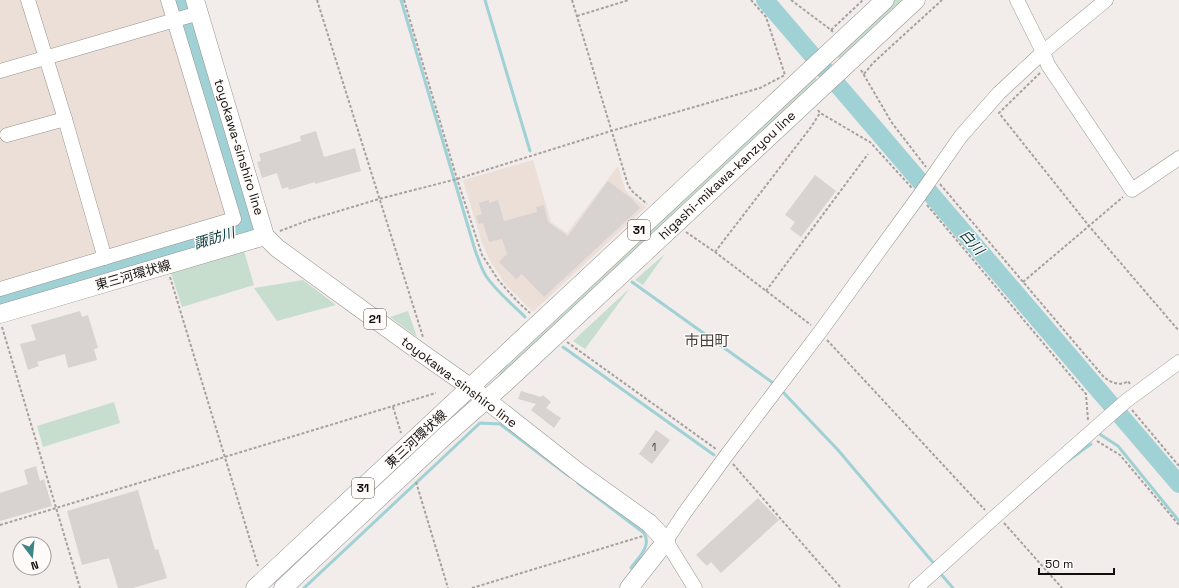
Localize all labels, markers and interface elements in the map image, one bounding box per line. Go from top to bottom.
street label: toyokawa-sinshiro line [210,77,268,217]
street label: higashi-mikawa-kanzyou line [655,107,799,243]
road number: 31 [628,220,650,240]
water label: 諏訪川 [191,223,239,253]
water label: 白川 [956,226,989,260]
street label: 東三河環状線 [93,256,173,294]
road number: 21 [364,309,386,329]
district label: 市田町 [684,331,730,350]
street label: toyokawa-sinshiro line [397,333,521,431]
street label: 東三河環状線 [382,406,450,472]
house number: 1 [652,440,656,454]
road number: 31 [352,478,374,498]
north arrow [12,536,52,576]
scale bar [1039,550,1114,576]
text: 50 m [1045,556,1073,572]
text: N [29,558,40,573]

